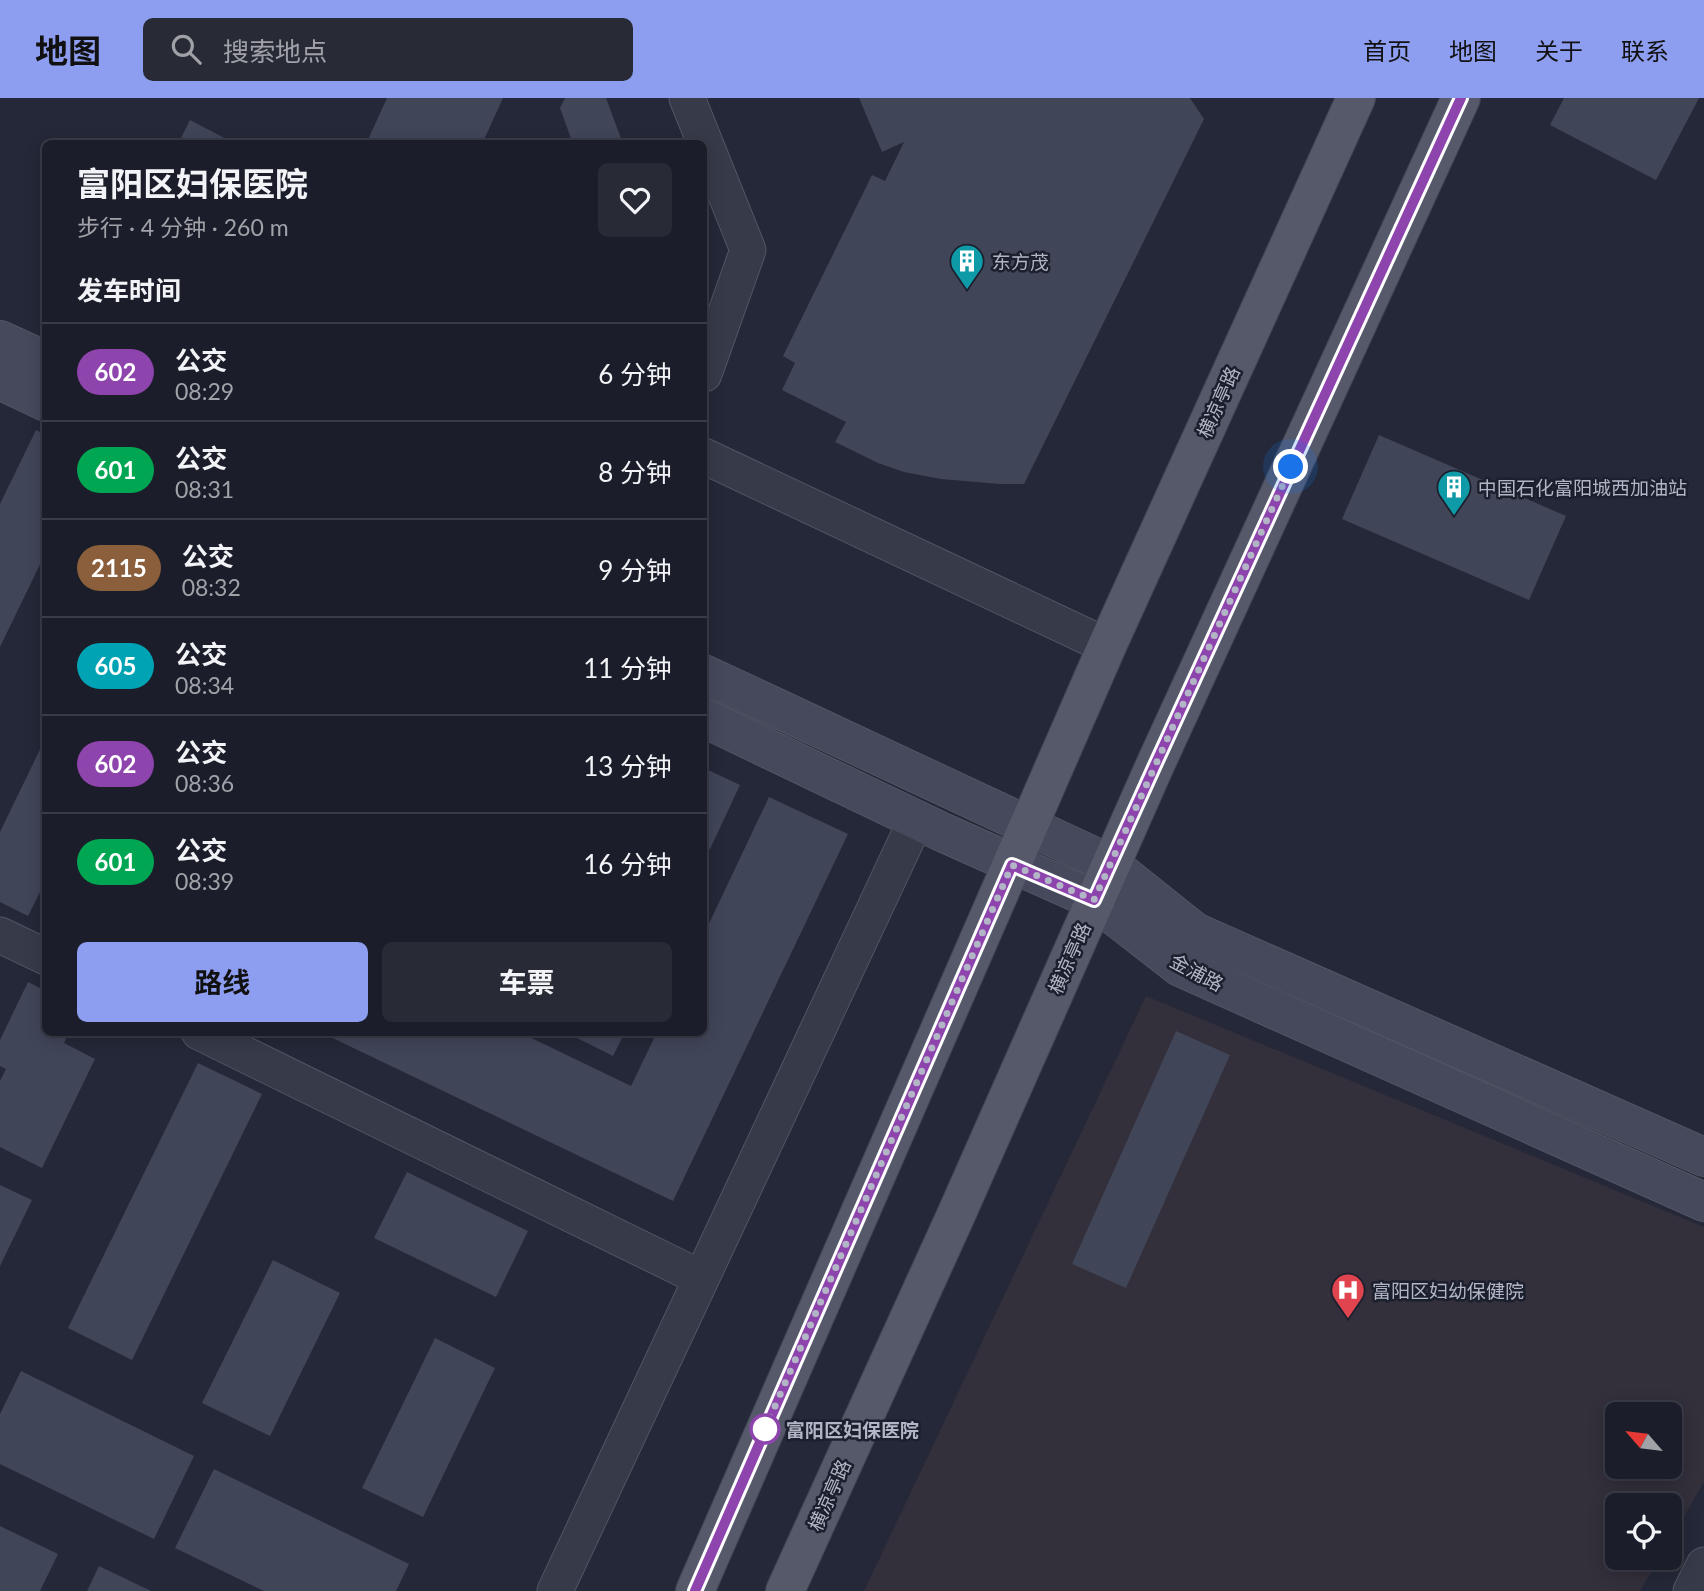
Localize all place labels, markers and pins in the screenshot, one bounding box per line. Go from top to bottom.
building icon: 东方茂 [948,242,986,291]
place label: 东方茂 [992,250,1049,273]
building icon: 中国石化富阳城西加油站 [1435,468,1473,517]
place label: 中国石化富阳城西加油站 [1478,476,1687,499]
hospital icon: 富阳区妇幼保健院 [1329,1271,1367,1320]
place label: 富阳区妇幼保健院 [1372,1279,1524,1302]
marker: 富阳区妇保医院 [750,1414,780,1444]
place label: 富阳区妇保医院 [786,1418,919,1441]

